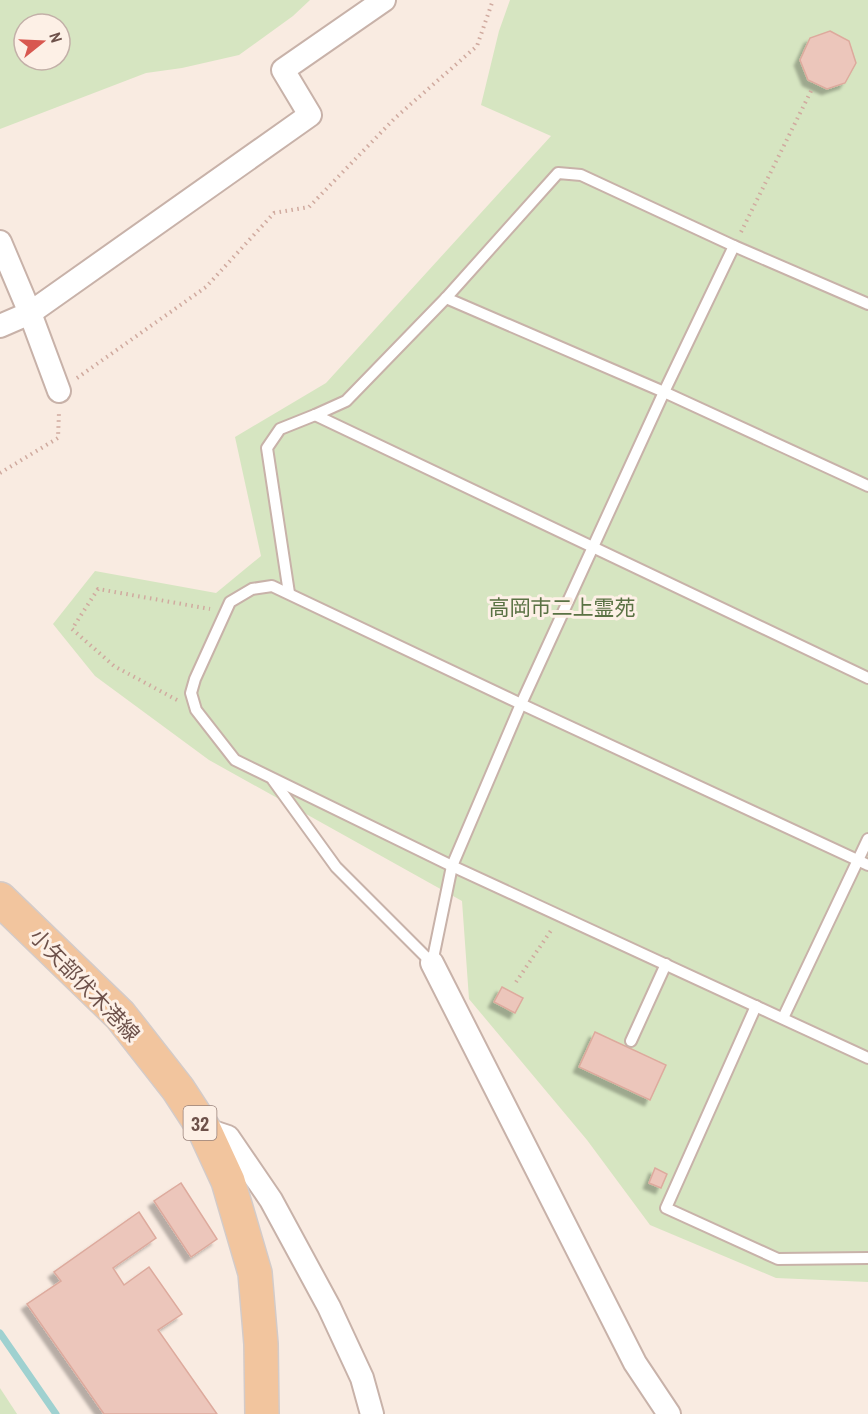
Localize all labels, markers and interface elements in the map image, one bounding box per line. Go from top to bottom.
north arrow [12,12,72,72]
text: N [44,29,68,45]
park label: 高岡市二上霊苑 [489,593,636,622]
street label: 小矢部伏木港線 [24,922,146,1048]
road number: 32 [184,1106,216,1140]

